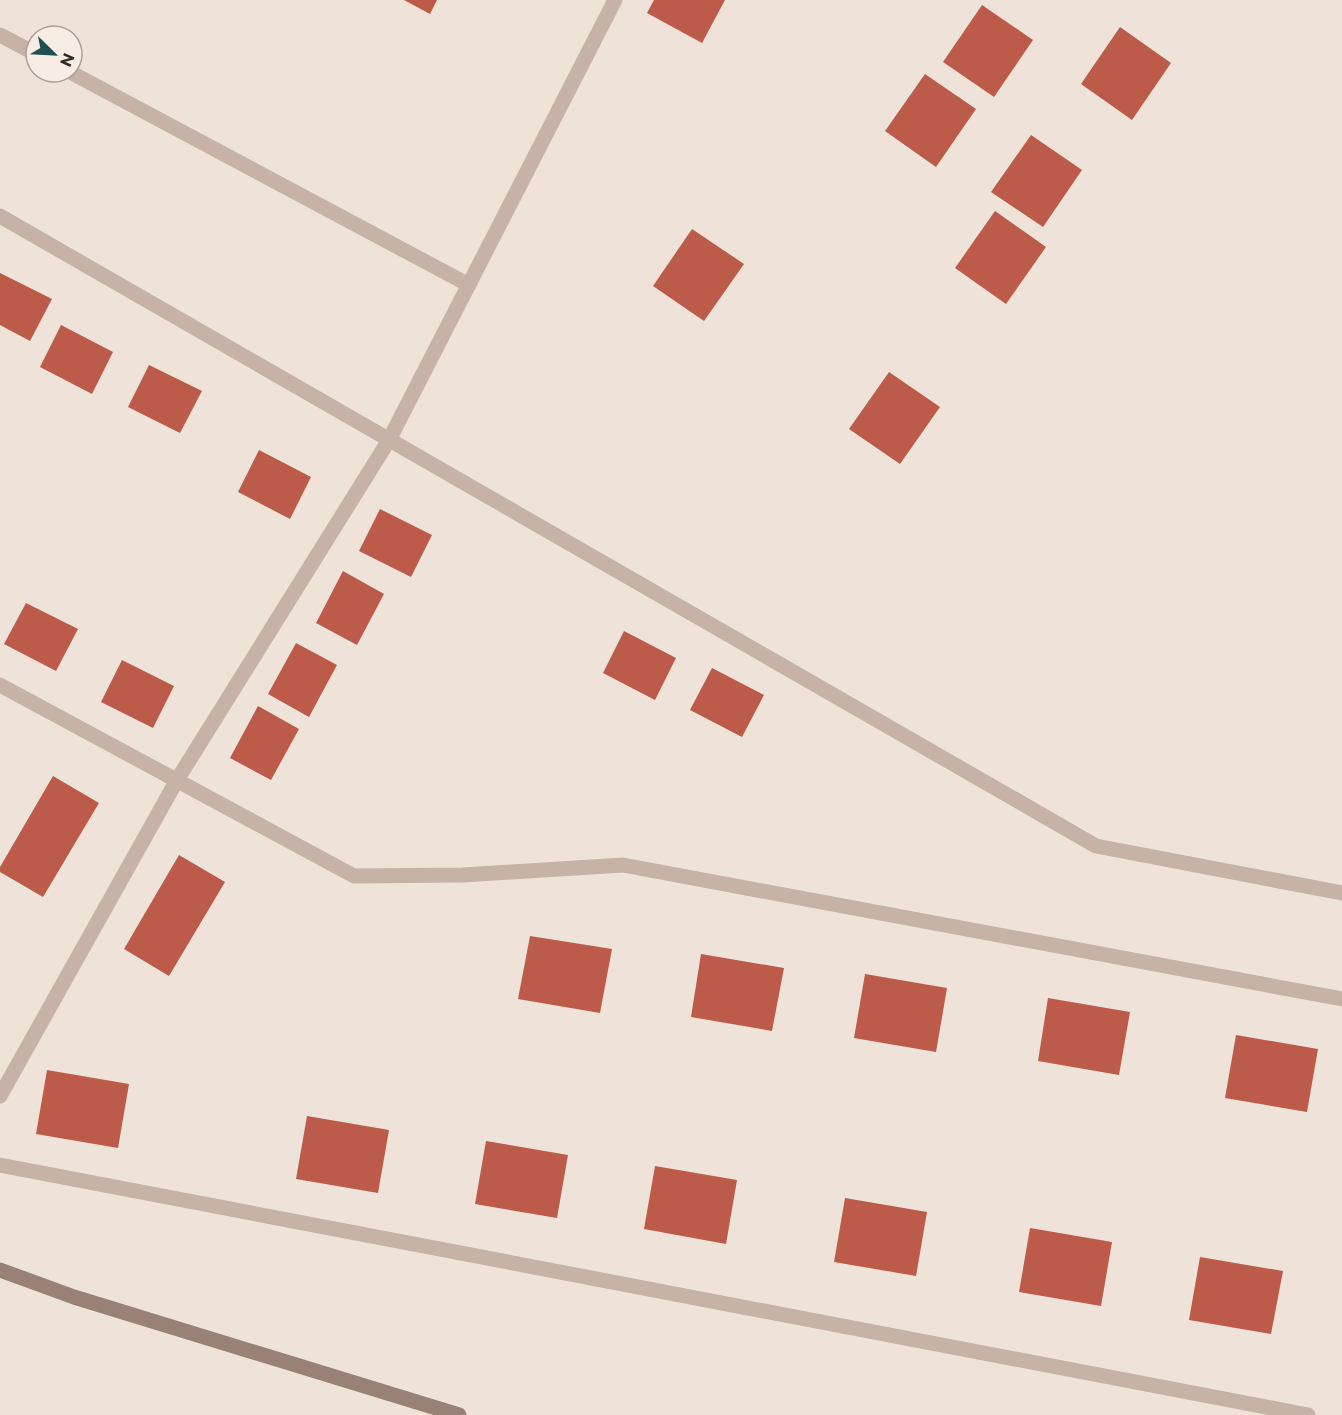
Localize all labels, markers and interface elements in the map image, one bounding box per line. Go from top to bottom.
north arrow [24,24,84,84]
text: N [56,50,79,70]

